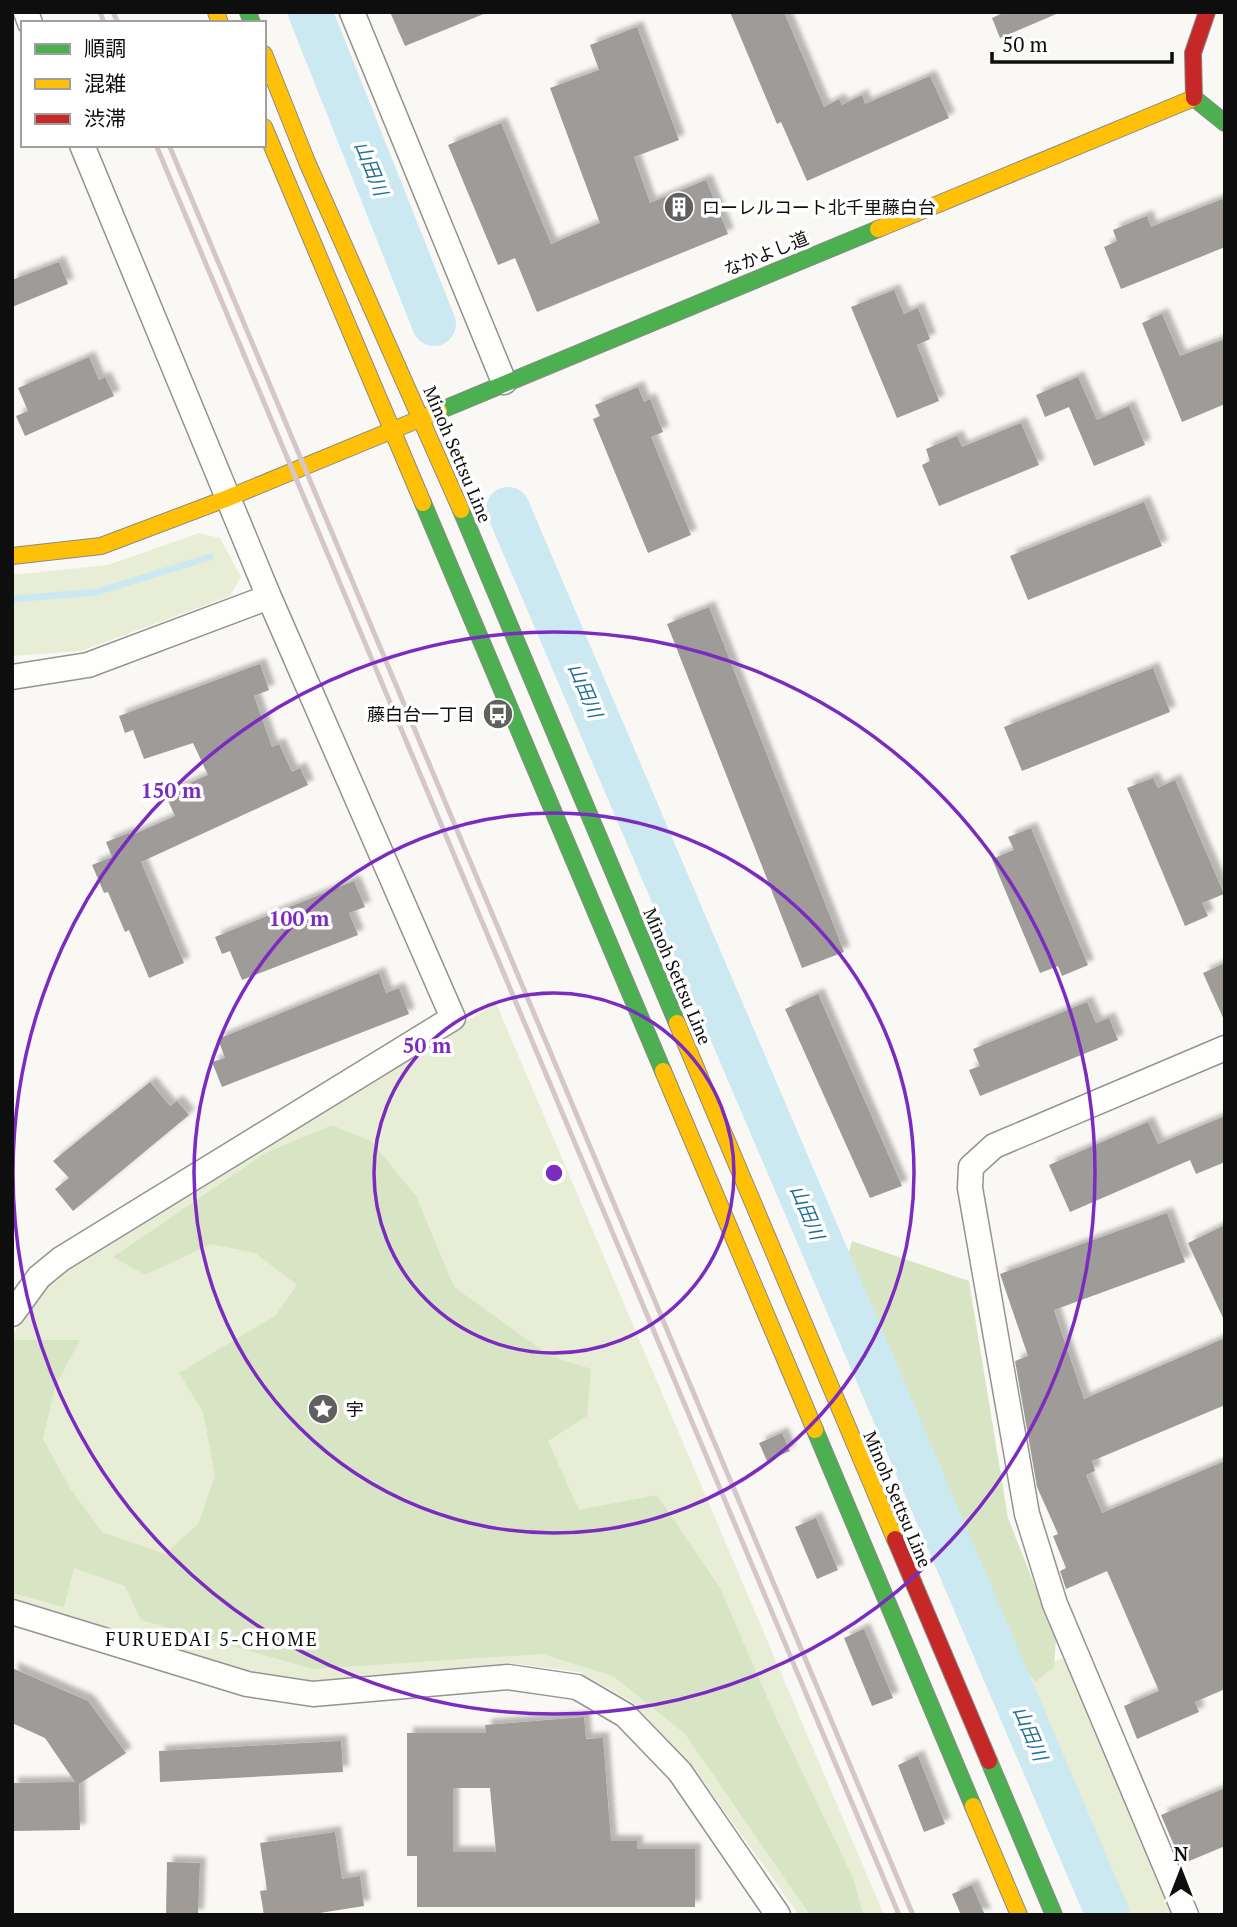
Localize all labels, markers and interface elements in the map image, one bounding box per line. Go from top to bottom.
legend [21,21,266,147]
scale bar [992,21,1172,65]
text: 50 m [1002,30,1048,58]
text: 順調 [84,34,126,62]
text: 混雑 [84,69,126,97]
text: 渋滞 [84,104,126,132]
water label: 山田川 [350,137,395,201]
building icon: ローレルコート北千里藤白台 [662,190,696,224]
place label: ローレルコート北千里藤白台 [702,195,936,219]
street label: なかよし道 [720,225,812,281]
street label: Minoh Settsu Line [418,382,498,526]
water label: 山田川 [563,659,609,723]
bus stop icon: 藤白台一丁目 [481,697,515,731]
place label: 藤白台一丁目 [367,702,475,726]
text: 150 m [141,776,202,804]
text: 100 m [269,904,330,932]
street label: Minoh Settsu Line [638,904,718,1048]
text: 50 m [403,1031,452,1059]
centre of rings [542,1161,566,1185]
water label: 山田川 [785,1181,831,1245]
place icon: 宇 [306,1392,340,1426]
place label: 宇 [346,1397,364,1421]
street label: Minoh Settsu Line [858,1427,938,1571]
district label: FURUEDAI 5-CHOME [105,1626,319,1651]
water label: 山田川 [1008,1702,1054,1766]
north arrow [1146,1836,1216,1906]
text: N [1174,1841,1189,1866]

